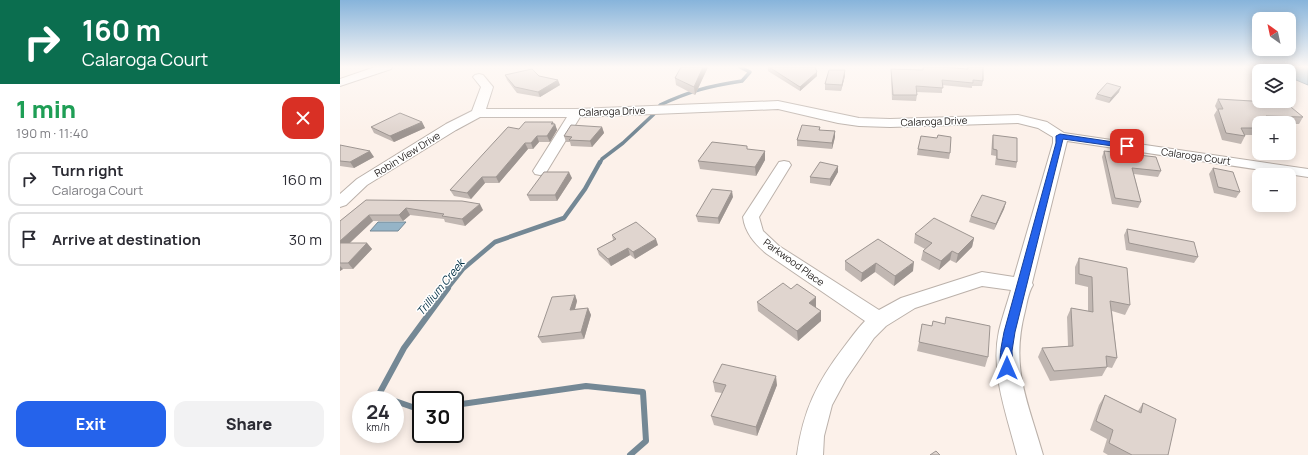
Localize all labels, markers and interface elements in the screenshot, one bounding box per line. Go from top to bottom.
text: 160 m [82,11,161,49]
north arrow [1252,12,1296,56]
map controls [1252,12,1296,212]
icon: right [16,16,68,68]
text: Calaroga Court [82,47,208,71]
button: layers [1252,64,1296,108]
text: 1 min [16,92,76,125]
button: close [282,97,324,139]
street label: Calaroga Drive [578,103,646,119]
street label: Calaroga Drive [900,113,968,129]
button: + [1252,116,1296,160]
text: 190 m · 11:40 [16,124,88,142]
street label: Robin View Drive [371,128,443,180]
pin [1110,129,1144,163]
icon: arrive [1116,135,1138,157]
street label: Calaroga Court [1160,144,1232,168]
text: Turn right [52,160,123,181]
icon: right [18,168,40,190]
button: − [1252,168,1296,212]
text: 160 m [282,169,322,190]
text: Calaroga Court [52,181,143,199]
icon: arrive [18,228,40,250]
text: Arrive at destination [52,229,201,250]
text: 30 m [289,229,322,250]
street label: Parkwood Place [761,235,827,289]
water label: Trillium Creek [413,255,468,318]
position arrow [986,347,1028,389]
speed limit sign: 30 [412,391,464,443]
text: 24 [366,398,390,425]
button: Exit [16,401,166,447]
button: Share [174,401,324,447]
text: km/h [366,420,390,434]

